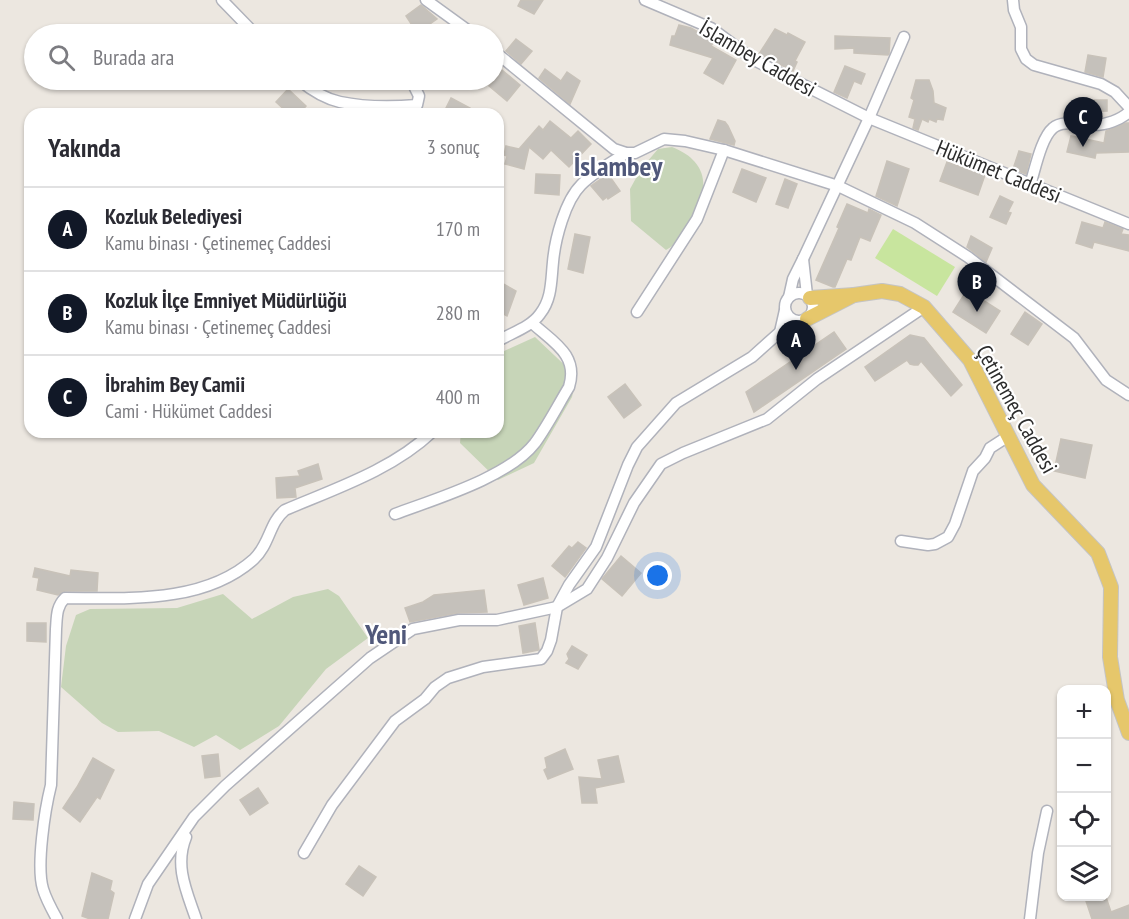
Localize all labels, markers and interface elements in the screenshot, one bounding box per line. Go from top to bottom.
street label: İslambey Caddesi [695,13,821,103]
search box [24,24,504,90]
icon: search [45,41,78,74]
text: Burada ara [93,43,174,71]
pin: C [1064,98,1102,147]
text: Yakında [48,131,121,164]
street label: Hükümet Caddesi [932,133,1066,209]
text: 3 sonuç [427,134,480,160]
district label: İslambey [574,147,663,184]
text: Kozluk Belediyesi [105,202,242,230]
text: A [62,216,73,242]
text: 170 m [436,216,480,242]
text: Kamu binası · Çetinemeç Caddesi [105,230,331,256]
pin: B [958,262,996,312]
text: Kozluk İlçe Emniyet Müdürlüğü [105,286,347,314]
text: B [63,300,72,326]
text: 280 m [436,300,480,326]
text: Kamu binası · Çetinemeç Caddesi [105,314,331,340]
pin: A [776,320,816,370]
street label: Çetinemeç Caddesi [970,340,1064,478]
text: İbrahim Bey Camii [105,370,245,398]
text: C [63,384,72,410]
text: 400 m [436,384,480,410]
text: Cami · Hükümet Caddesi [105,398,272,424]
your location [643,561,672,590]
district label: Yeni [364,615,407,652]
map controls [1057,685,1111,901]
button: + [1057,685,1111,739]
button: − [1057,739,1111,793]
button: locate [1057,793,1111,847]
button: layers [1057,847,1111,901]

